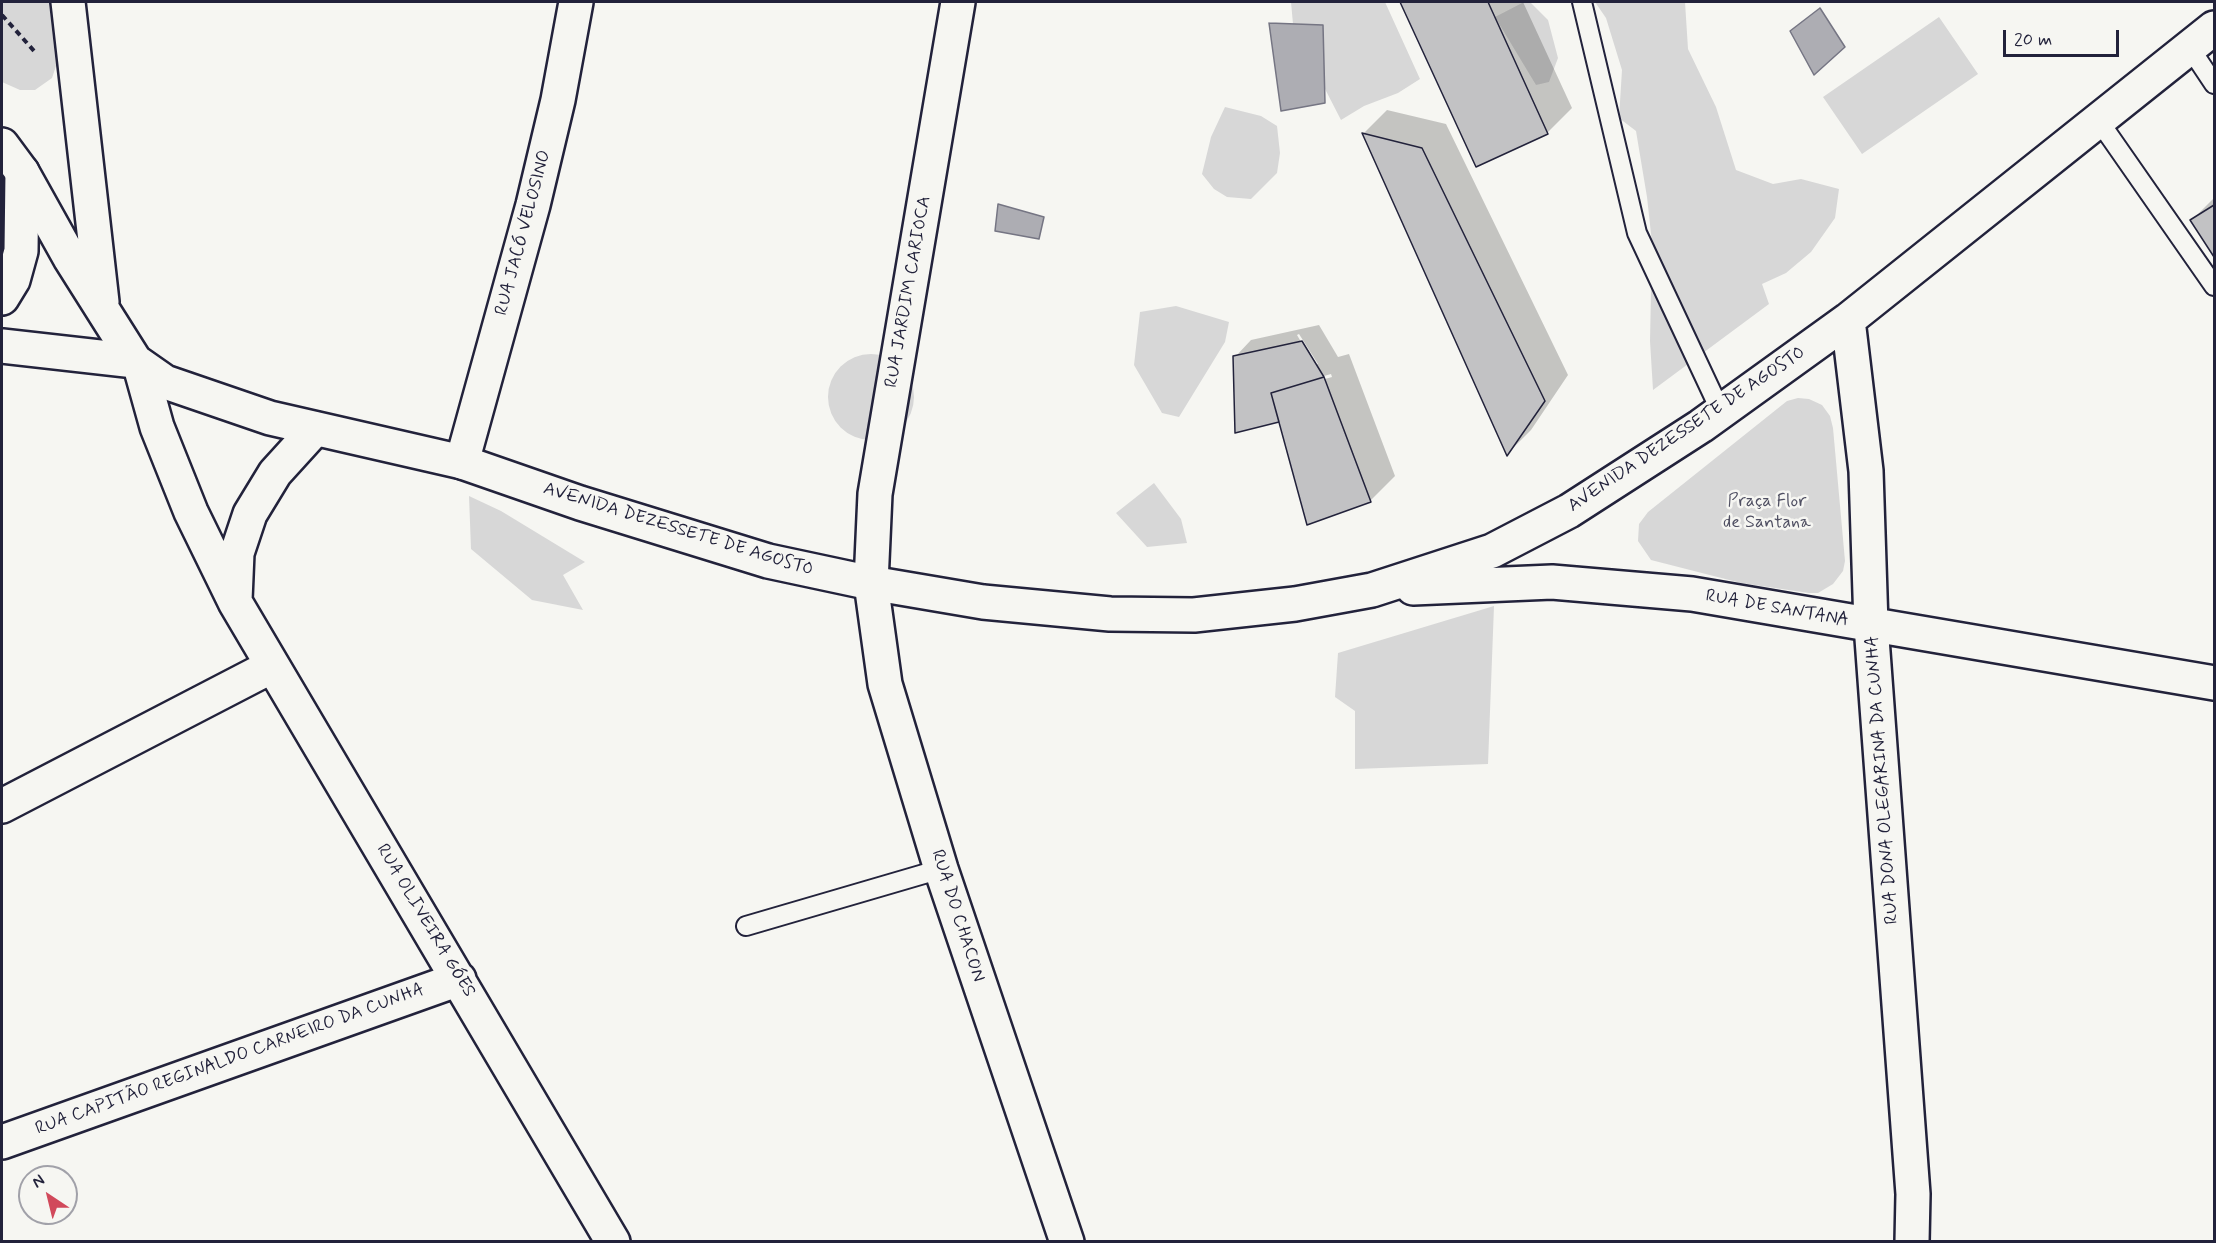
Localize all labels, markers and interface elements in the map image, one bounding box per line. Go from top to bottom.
scale bar [2006,18,2122,56]
text: 20 m [2014,28,2052,52]
street label: RUA JACÓ VELOSINO [492,148,556,318]
street label: RUA JARDIM CARIOCA [881,194,937,390]
street label: AVENIDA DEZESSETE DE AGOSTO [1564,342,1810,518]
street label: AVENIDA DEZESSETE DE AGOSTO [540,479,816,581]
park label: Praça Flor de Santana [1723,491,1811,534]
street label: RUA DE SANTANA [1704,586,1850,632]
street label: RUA DONA OLEGARINA DA CUNHA [1862,635,1904,925]
street label: RUA OLIVEIRA GÓES [371,840,479,1002]
street label: RUA DO CHACON [925,847,989,985]
street label: RUA CAPITÃO REGINALDO CARNEIRO DA CUNHA [33,979,427,1141]
north arrow [18,1165,78,1225]
text: N [28,1170,49,1193]

